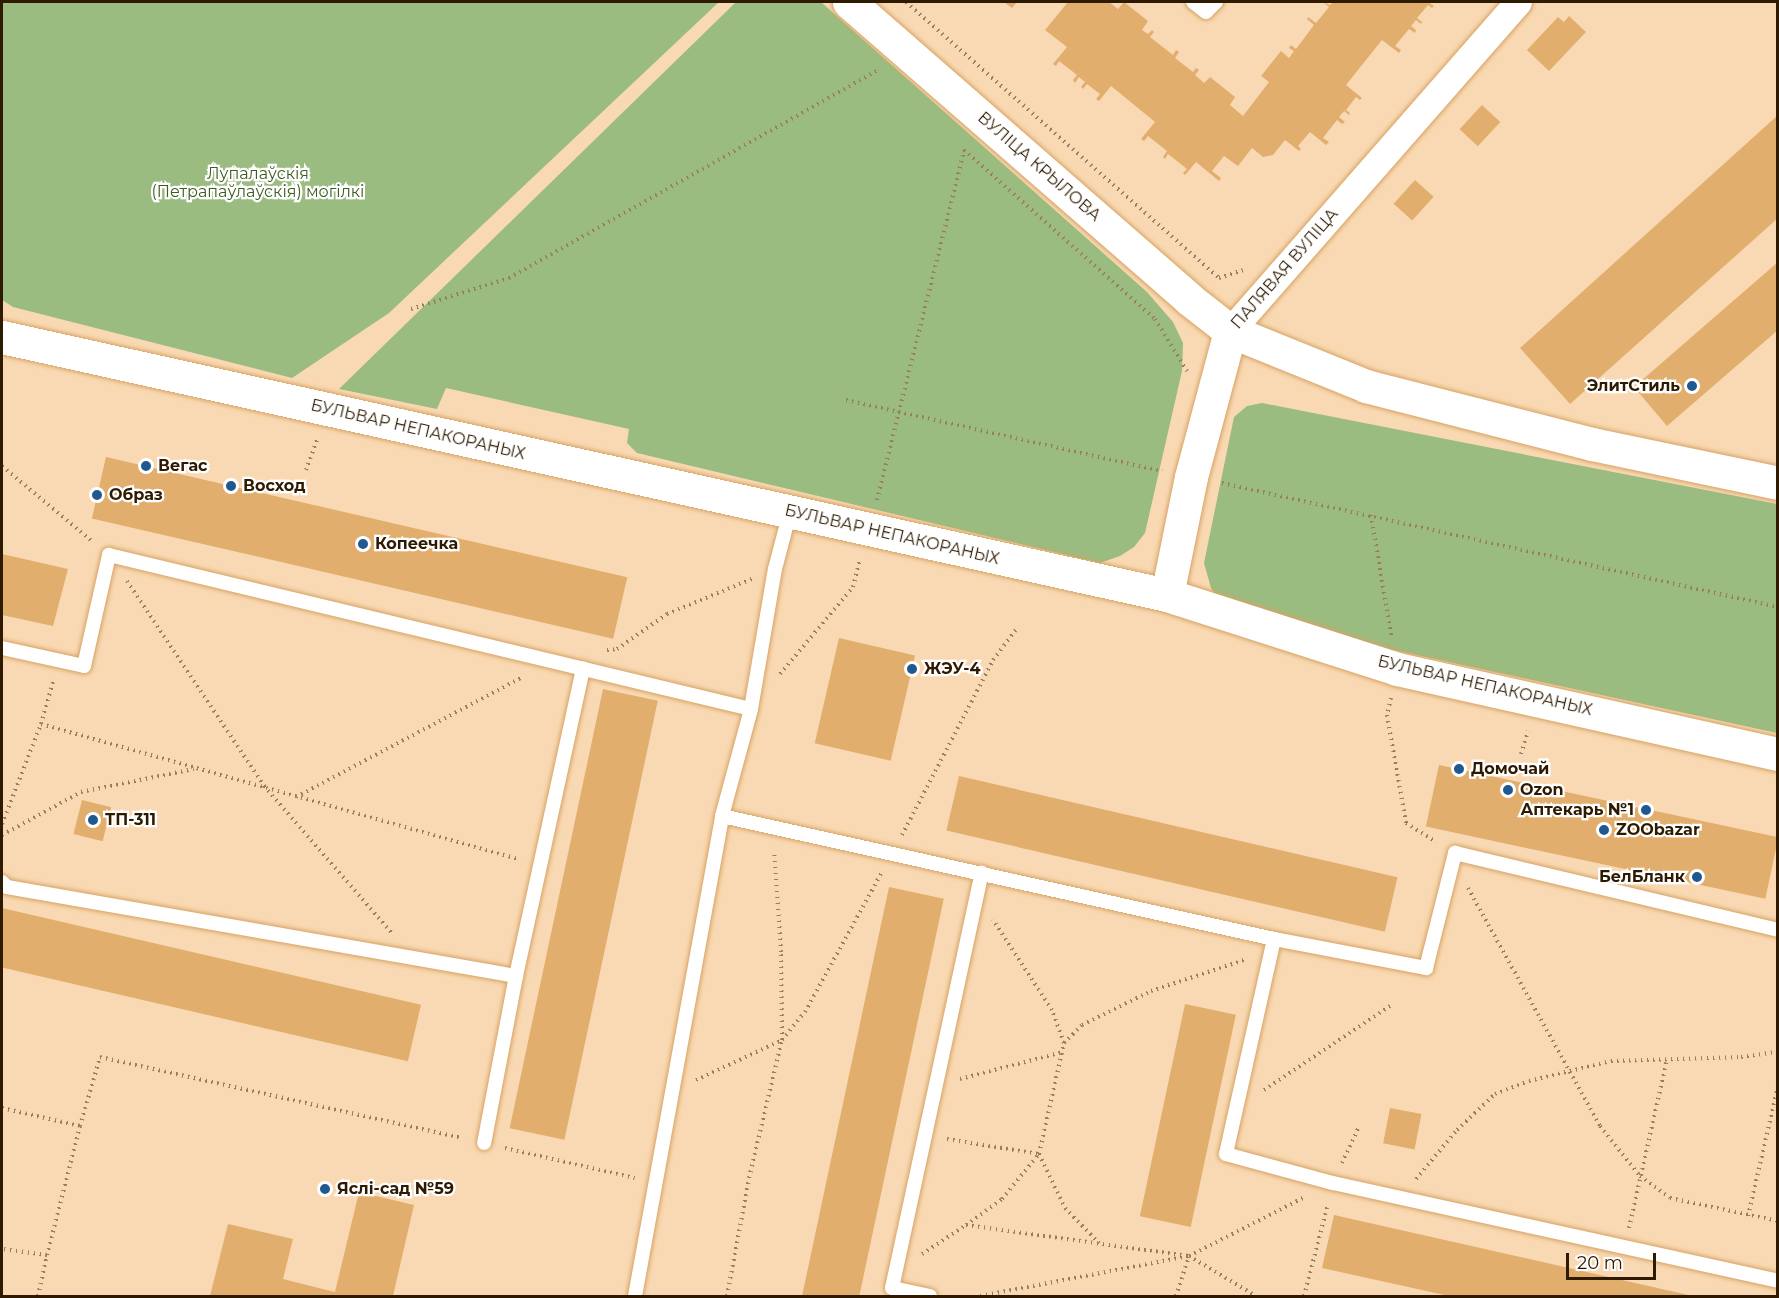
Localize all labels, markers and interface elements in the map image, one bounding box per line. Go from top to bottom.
street label: ВУЛІЦА КРЫЛОВА [974,108,1104,226]
park label: Лупалаўскія (Петрапаўлаўскія) могілкі [152,164,364,202]
street label: ПАЛЯВАЯ ВУЛІЦА [1227,205,1343,333]
place label: ЭлитСтиль [1587,376,1680,396]
marker: ЭлитСтиль [1685,379,1699,393]
street label: БУЛЬВАР НЕПАКОРАНЫХ [309,396,527,464]
place label: Вегас [158,456,208,476]
marker: Вегас [139,459,153,473]
place label: Восход [243,476,305,496]
marker: Восход [224,479,238,493]
place label: Образ [109,485,163,505]
marker: Образ [90,488,104,502]
street label: БУЛЬВАР НЕПАКОРАНЫХ [783,501,1001,569]
place label: Копеечка [375,534,458,554]
marker: Копеечка [356,537,370,551]
street label: БУЛЬВАР НЕПАКОРАНЫХ [1376,652,1594,720]
place label: ЖЭУ-4 [924,659,981,679]
marker: ЖЭУ-4 [905,662,919,676]
place label: Домочай [1471,759,1549,779]
marker: Домочай [1452,762,1466,776]
place label: Ozon [1520,780,1564,800]
marker: Ozon [1501,783,1515,797]
place label: Аптекарь №1 [1521,800,1634,820]
marker: Аптекарь №1 [1639,803,1653,817]
place label: ТП-311 [105,810,156,830]
marker: ТП-311 [86,813,100,827]
place label: ZOObazar [1616,820,1700,840]
marker: ZOObazar [1597,823,1611,837]
place label: БелБланк [1599,867,1685,887]
marker: БелБланк [1690,870,1704,884]
place label: Яслі-сад №59 [337,1179,454,1199]
marker: Яслі-сад №59 [318,1182,332,1196]
scale bar [1569,1241,1659,1279]
text: 20 m [1577,1252,1623,1274]

